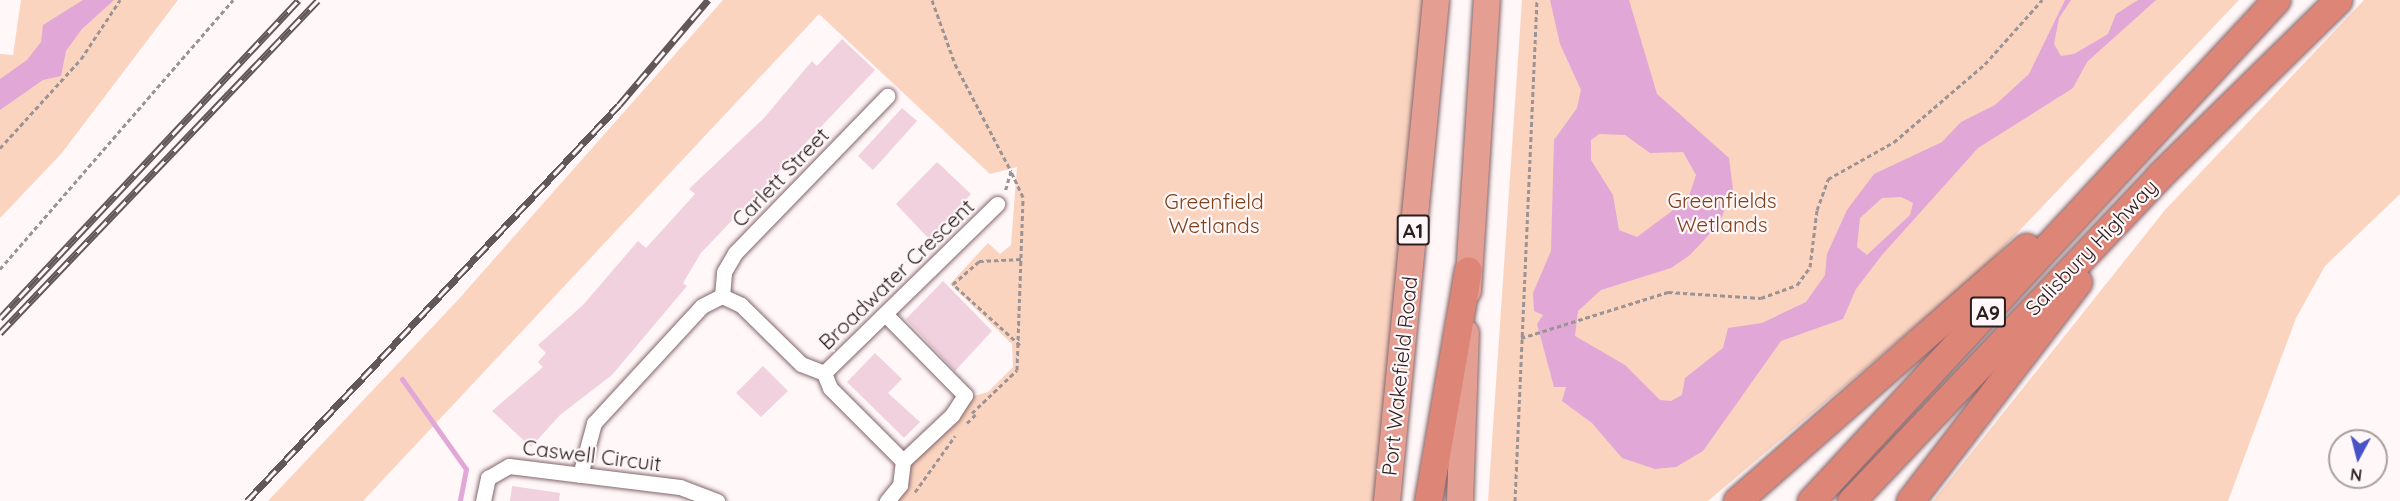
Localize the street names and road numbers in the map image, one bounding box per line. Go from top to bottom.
street label: Carlett Street [726,122,834,232]
street label: Salisbury Highway [2020,174,2162,320]
street label: Broadwater Crescent [813,193,979,355]
road number: A1 [1396,213,1430,247]
street label: Port Wakefield Road [1376,275,1422,477]
road number: A9 [1968,295,2008,329]
street label: Caswell Circuit [521,434,663,476]

